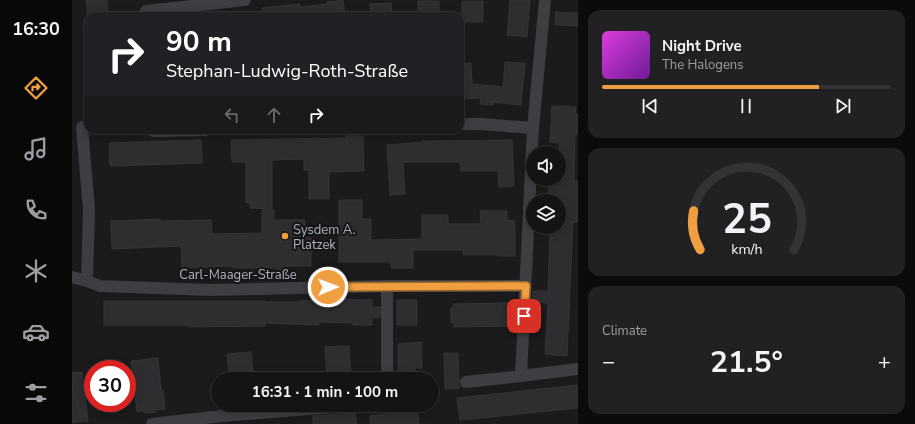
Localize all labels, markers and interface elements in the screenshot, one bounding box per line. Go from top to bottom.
text: 16:30 [12,17,60,41]
text: 90 m [166,23,232,61]
icon: right [100,28,152,80]
text: Night Drive [662,36,742,56]
text: The Halogens [662,56,743,74]
text: Stephan-Ludwig-Roth-Straße [166,59,408,83]
icon: directions [22,74,50,102]
icon: previous [639,95,661,117]
icon: pause [735,95,757,117]
icon: next [832,95,854,117]
icon: left [221,104,243,126]
icon: ahead [263,104,285,126]
icon: right [305,104,327,126]
icon: music [22,135,50,163]
map controls [526,146,566,234]
button: sound [526,146,566,186]
text: 25 [722,191,771,248]
button: layers [526,194,566,234]
icon: phone [22,196,50,224]
place label: Sysdem A. Platzek [293,221,355,254]
marker: Sysdem A. Platzek [280,231,290,241]
text: km/h [731,240,762,259]
icon: climate [22,257,50,285]
street label: Carl-Maager-Straße [179,266,297,284]
position arrow [307,266,349,308]
pin [507,299,541,333]
icon: arrive [513,305,535,327]
icon: car [22,318,50,346]
text: Climate [602,322,647,340]
text: 21.5° [710,342,783,383]
text: − [602,347,615,377]
text: + [878,347,891,377]
speed limit sign: 30 [84,360,136,412]
icon: filters [22,379,50,407]
text: 16:31 · 1 min · 100 m [252,382,398,402]

